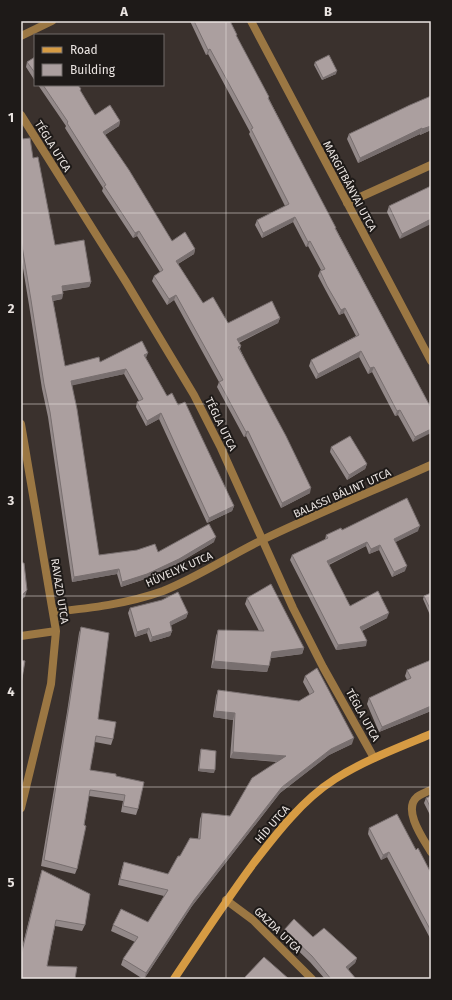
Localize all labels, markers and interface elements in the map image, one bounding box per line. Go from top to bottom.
text: A [119,4,128,19]
text: B [324,4,332,19]
legend [34,34,164,86]
text: Road [70,43,98,57]
text: Building [70,63,116,77]
text: 1 [8,110,14,125]
street label: TÉGLA UTCA [32,118,75,175]
street label: MARGITBÁNYAI UTCA [320,138,380,234]
text: 2 [8,301,15,316]
street label: TÉGLA UTCA [202,395,240,454]
street label: BALASSI BÁLINT UTCA [291,465,394,521]
text: 3 [7,493,15,508]
street label: HÜVELYK UTCA [143,548,215,590]
street label: RAVAZD UTCA [48,558,71,625]
text: 4 [7,684,15,699]
street label: TÉGLA UTCA [343,686,384,744]
street label: HÍD UTCA [252,802,293,846]
text: 5 [8,875,15,890]
street label: GAZDA UTCA [251,905,304,956]

